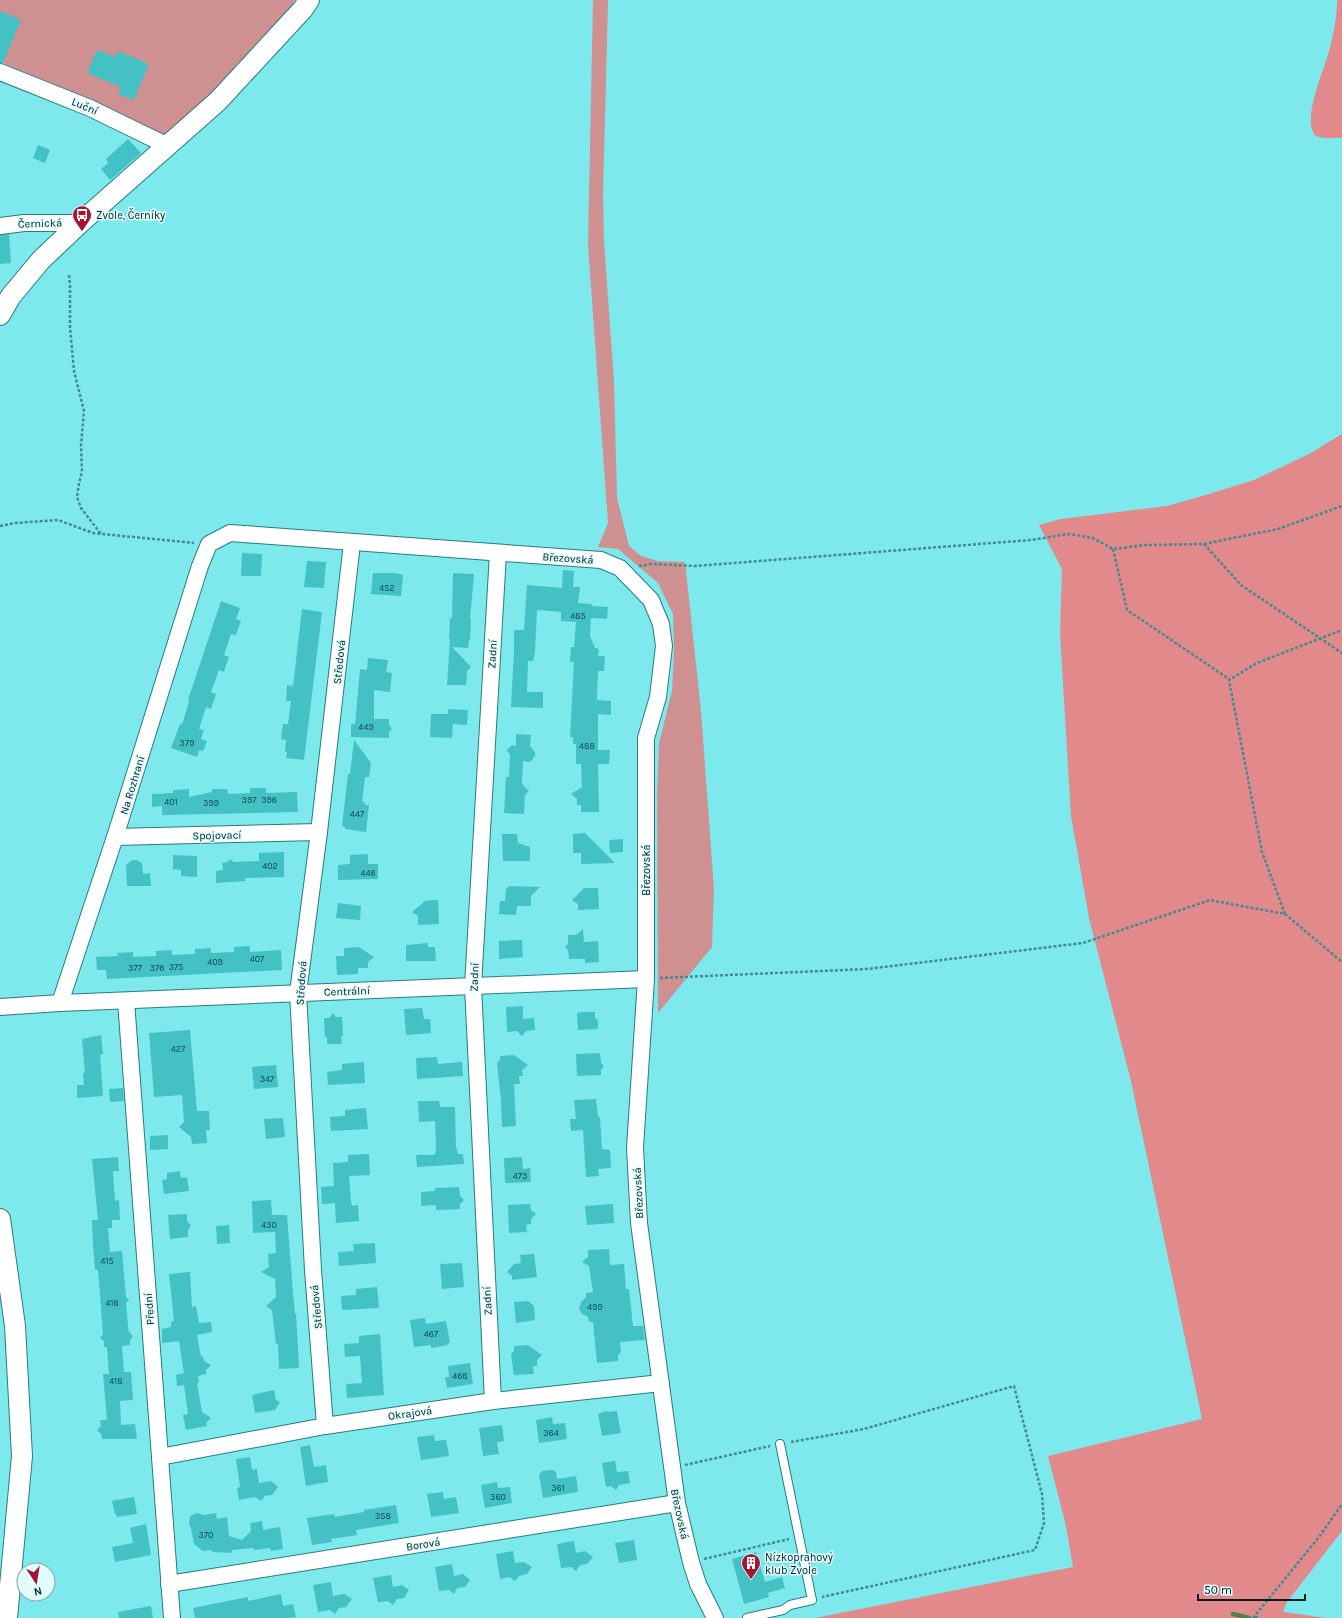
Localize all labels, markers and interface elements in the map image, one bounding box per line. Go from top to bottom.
street label: Luční [70,95,101,118]
bus stop icon: Zvole, Černíky [71,204,93,232]
place label: Zvole, Černíky [96,207,165,222]
street label: Černická [18,214,62,231]
street label: Březovská [542,550,594,567]
house number: 452 [379,583,395,593]
house number: 485 [570,611,586,621]
street label: Zadní [485,638,500,669]
street label: Středová [331,639,348,685]
house number: 449 [358,722,374,732]
house number: 379 [180,738,194,748]
house number: 488 [579,741,596,751]
street label: Na Rozhraní [117,754,148,816]
house number: 397 [242,795,257,805]
house number: 396 [261,795,277,805]
house number: 401 [164,797,178,807]
house number: 399 [203,798,219,808]
house number: 447 [350,809,365,819]
street label: Spojovací [192,829,242,842]
street label: Březovská [640,844,653,896]
house number: 402 [262,861,278,871]
house number: 446 [360,868,376,878]
house number: 407 [250,954,265,964]
house number: 409 [207,957,223,967]
street label: Středová [293,960,310,1006]
house number: 375 [169,962,183,972]
street label: Zadní [467,962,482,992]
house number: 377 [128,963,143,973]
house number: 376 [150,963,164,973]
street label: Centrální [324,984,371,999]
house number: 427 [171,1044,186,1054]
house number: 347 [260,1074,275,1084]
street label: Březovská [631,1167,646,1219]
house number: 473 [513,1171,527,1181]
house number: 430 [261,1220,277,1230]
house number: 415 [100,1256,114,1266]
street label: Středová [308,1284,325,1330]
street label: Zadní [480,1285,495,1316]
street label: Přední [142,1292,157,1325]
house number: 416 [105,1298,119,1308]
house number: 499 [587,1302,603,1312]
house number: 467 [424,1329,439,1339]
house number: 468 [452,1371,468,1381]
house number: 418 [109,1376,123,1386]
street label: Okrajová [387,1404,433,1423]
house number: 364 [543,1428,559,1438]
house number: 361 [551,1483,565,1493]
street label: Březovská [668,1488,691,1541]
house number: 360 [490,1492,506,1502]
house number: 358 [375,1511,391,1521]
house number: 370 [199,1530,213,1540]
street label: Borová [405,1535,441,1554]
place label: Nízkoprahový klub Zvole [765,1551,833,1577]
building icon: Nízkoprahový klub Zvole [740,1552,762,1580]
north arrow [16,1562,56,1602]
scale bar [1198,1576,1305,1602]
text: 50 m [1204,1583,1232,1597]
text: N [33,1584,43,1598]

